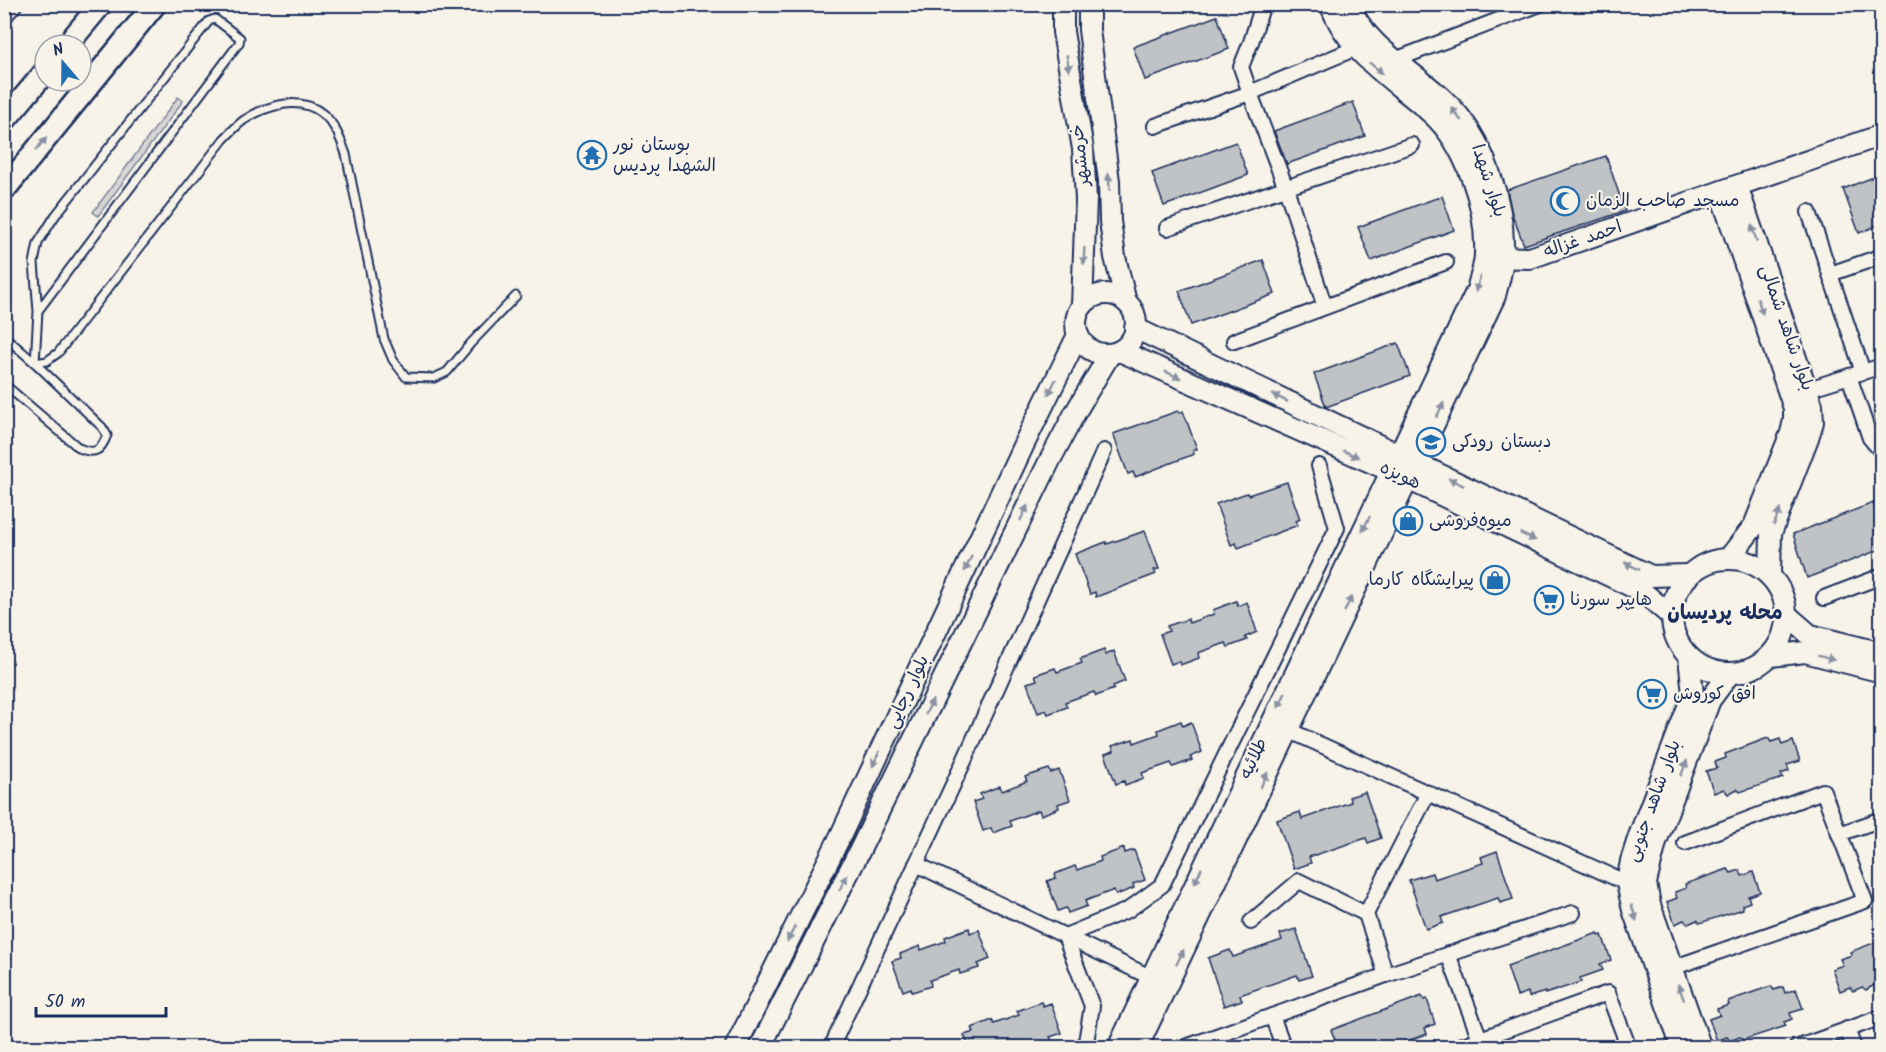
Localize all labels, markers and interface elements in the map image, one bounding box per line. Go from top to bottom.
north arrow [33,33,93,93]
text: N [49,37,67,64]
one-way arrow [1064,53,1073,72]
one-way arrow [1368,61,1384,74]
one-way arrow [1450,106,1462,121]
street label: خرمشهر [1063,123,1099,189]
place label: بوستان نور الشهدا پردیس [612,131,716,181]
one-way arrow [35,137,47,152]
temple icon: بوستان نور الشهدا پردیس [576,139,608,171]
street label: بلوار شهدا [1463,141,1513,221]
one-way arrow [1104,173,1113,192]
mosque icon: مسجد صاحب الزمان [1549,185,1581,217]
place label: مسجد صاحب الزمان [1586,187,1740,216]
street label: احمد غزاله [1540,213,1626,267]
one-way arrow [1748,224,1758,242]
one-way arrow [1079,247,1088,266]
street label: بلوار شاهد شمالی [1751,261,1821,395]
one-way arrow [1473,275,1482,293]
one-way arrow [1756,298,1765,316]
one-way arrow [1164,370,1182,380]
one-way arrow [1047,379,1056,396]
one-way arrow [1271,393,1288,402]
one-way arrow [1435,401,1444,418]
school or university icon: دبستان رودکی [1415,426,1447,458]
place label: دبستان رودکی [1452,428,1552,457]
one-way arrow [1343,449,1361,459]
street label: هویزه [1374,454,1426,498]
one-way arrow [1447,478,1464,487]
one-way arrow [1019,505,1028,522]
shop icon: میوه‌فروشی [1392,505,1424,537]
place label: میوه‌فروشی [1429,507,1512,536]
one-way arrow [1773,508,1782,526]
one-way arrow [1362,516,1371,533]
one-way arrow [1519,532,1536,541]
one-way arrow [963,555,973,573]
one-way arrow [1623,562,1640,571]
shop icon: پیرایشگاه کارما [1479,564,1511,596]
place label: پیرایشگاه کارما [1369,566,1474,595]
supermarket icon: هایپر سورنا [1533,584,1565,616]
place label: هایپر سورنا [1570,586,1652,615]
one-way arrow [1343,596,1352,613]
district label: محله پردیسان [1667,598,1783,630]
street label: بلوار رجایی [878,650,938,734]
one-way arrow [1818,654,1836,663]
supermarket icon: افق کوروش [1636,678,1668,710]
place label: افق کوروش [1673,680,1756,709]
one-way arrow [1277,692,1287,709]
one-way arrow [924,699,933,716]
street label: طلائیه [1232,733,1276,785]
street label: بلوار شاهد جنوبی [1618,736,1690,866]
one-way arrow [872,751,881,768]
one-way arrow [1680,759,1690,777]
one-way arrow [1259,772,1268,789]
one-way arrow [1194,868,1203,885]
one-way arrow [838,874,848,891]
one-way arrow [1630,904,1639,922]
one-way arrow [786,926,796,943]
one-way arrow [1176,948,1185,965]
scale bar [36,980,166,1018]
one-way arrow [1676,983,1686,1001]
text: 50 m [45,988,85,1017]

